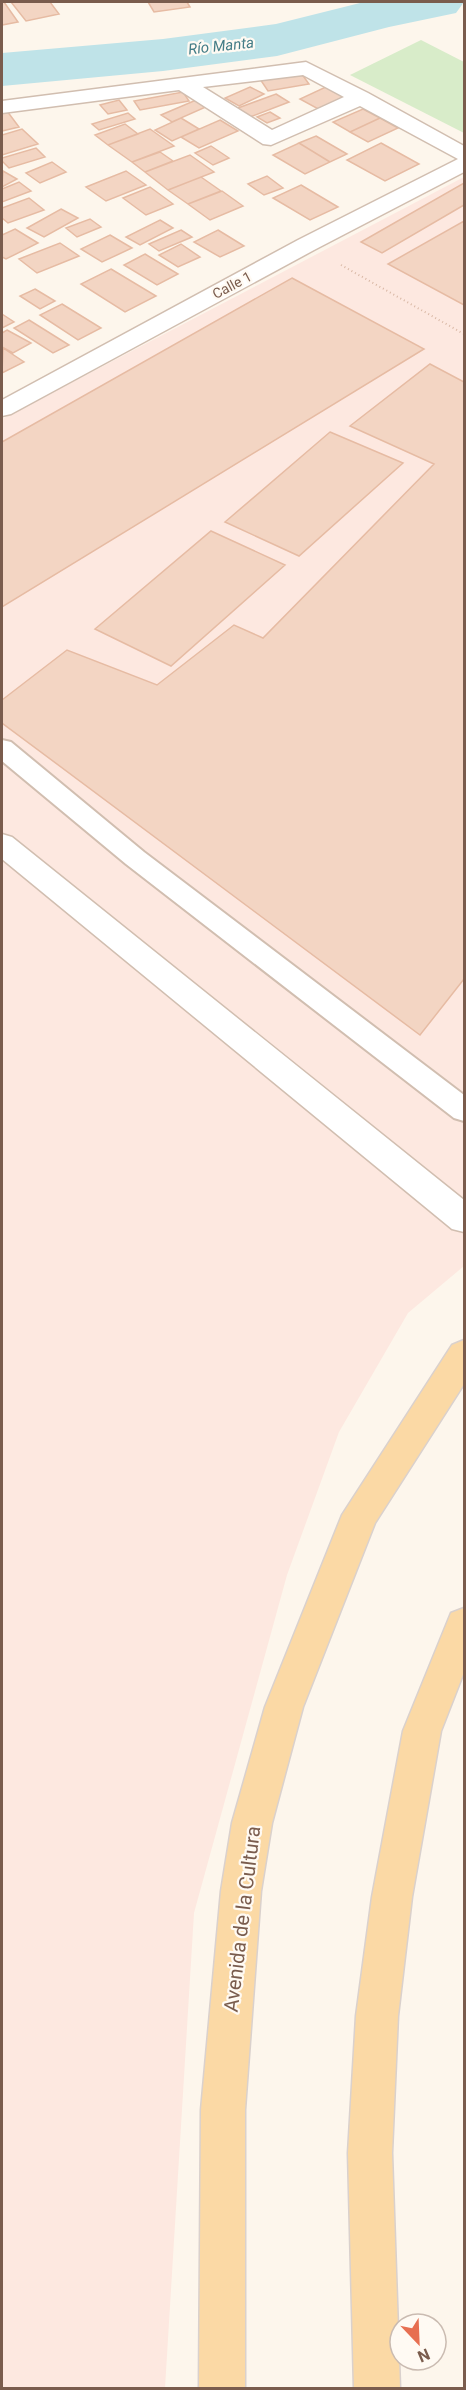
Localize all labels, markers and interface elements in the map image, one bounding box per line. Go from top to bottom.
water label: Río Manta [187,34,255,58]
street label: Calle 1 [210,268,254,302]
street label: Avenida de la Cultura [219,1825,265,2013]
north arrow [388,2312,448,2372]
text: N [415,2344,433,2366]

